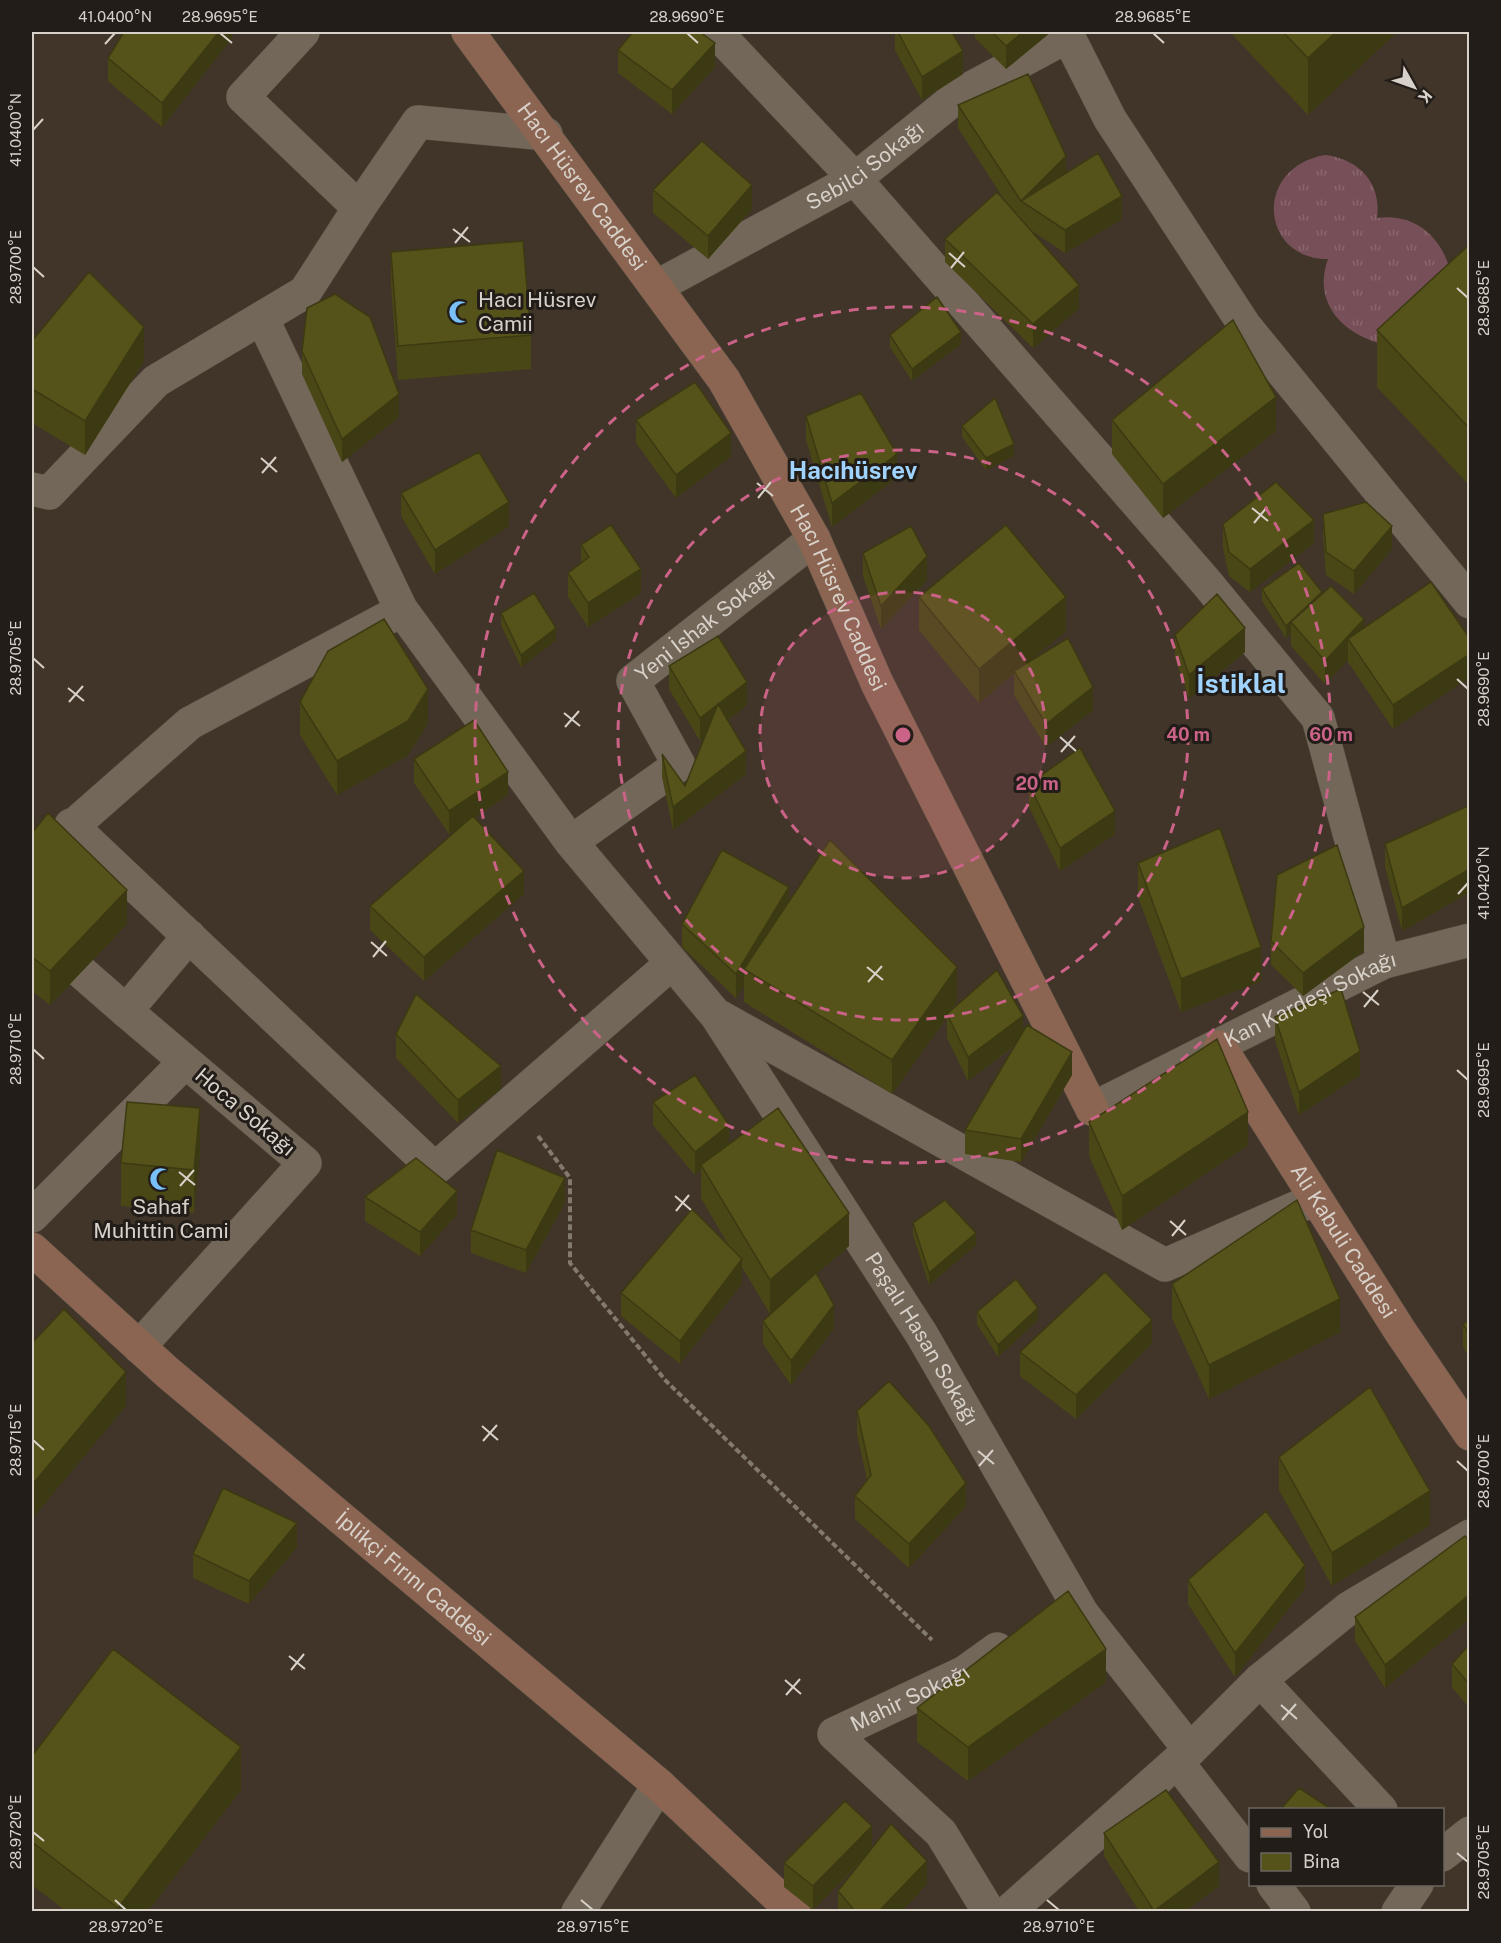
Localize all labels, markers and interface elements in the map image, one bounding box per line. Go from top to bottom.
text: 41.0400°N [78,8,152,25]
text: 28.9695°E [182,8,258,25]
text: 28.9690°E [649,8,725,25]
text: 28.9685°E [1115,8,1191,25]
north arrow [1384,57,1444,117]
text: K [1414,86,1436,107]
text: 41.0400°N [7,93,24,167]
street label: Hacı Hüsrev Caddesi [512,98,652,275]
street label: Sebilci Sokağı [802,115,929,215]
text: 28.9700°E [7,230,24,304]
text: 28.9685°E [1475,260,1492,336]
place label: Hacı Hüsrev Camii [478,287,597,336]
mosque icon: Hacı Hüsrev Camii [447,299,473,325]
district label: Hacıhüsrev [789,456,918,484]
street label: Hacı Hüsrev Caddesi [785,500,892,695]
street label: Yeni İshak Sokağı [630,562,779,686]
text: 28.9705°E [7,621,24,695]
text: 28.9690°E [1475,651,1492,727]
district label: İstiklal [1196,667,1286,699]
text: 40 m [1166,724,1210,745]
text: 60 m [1309,724,1353,745]
centre of rings [893,725,913,745]
text: 20 m [1015,773,1059,794]
text: 41.0420°N [1475,846,1492,920]
street label: Kan Kardeşi Sokağı [1219,946,1398,1053]
text: 28.9710°E [7,1013,24,1085]
text: 28.9695°E [1475,1042,1492,1118]
street label: Hoca Sokağı [190,1062,300,1161]
street label: Ali Kabuli Caddesi [1286,1159,1402,1323]
mosque icon: Sahaf Muhittin Cami [148,1166,174,1192]
place label: Sahaf Muhittin Cami [93,1194,229,1243]
street label: Paşalı Hasan Sokağı [860,1247,984,1429]
text: 28.9715°E [7,1404,24,1476]
text: 28.9700°E [1475,1434,1492,1508]
street label: İplikçi Fırını Caddesi [331,1506,496,1651]
street label: Mahir Sokağı [846,1660,974,1736]
text: 28.9720°E [7,1795,24,1869]
legend [1249,1808,1444,1886]
text: Yol [1303,1821,1328,1842]
text: 28.9705°E [1475,1825,1492,1899]
text: Bina [1303,1851,1340,1872]
text: 28.9720°E [89,1918,163,1935]
text: 28.9715°E [557,1918,629,1935]
text: 28.9710°E [1023,1918,1095,1935]

